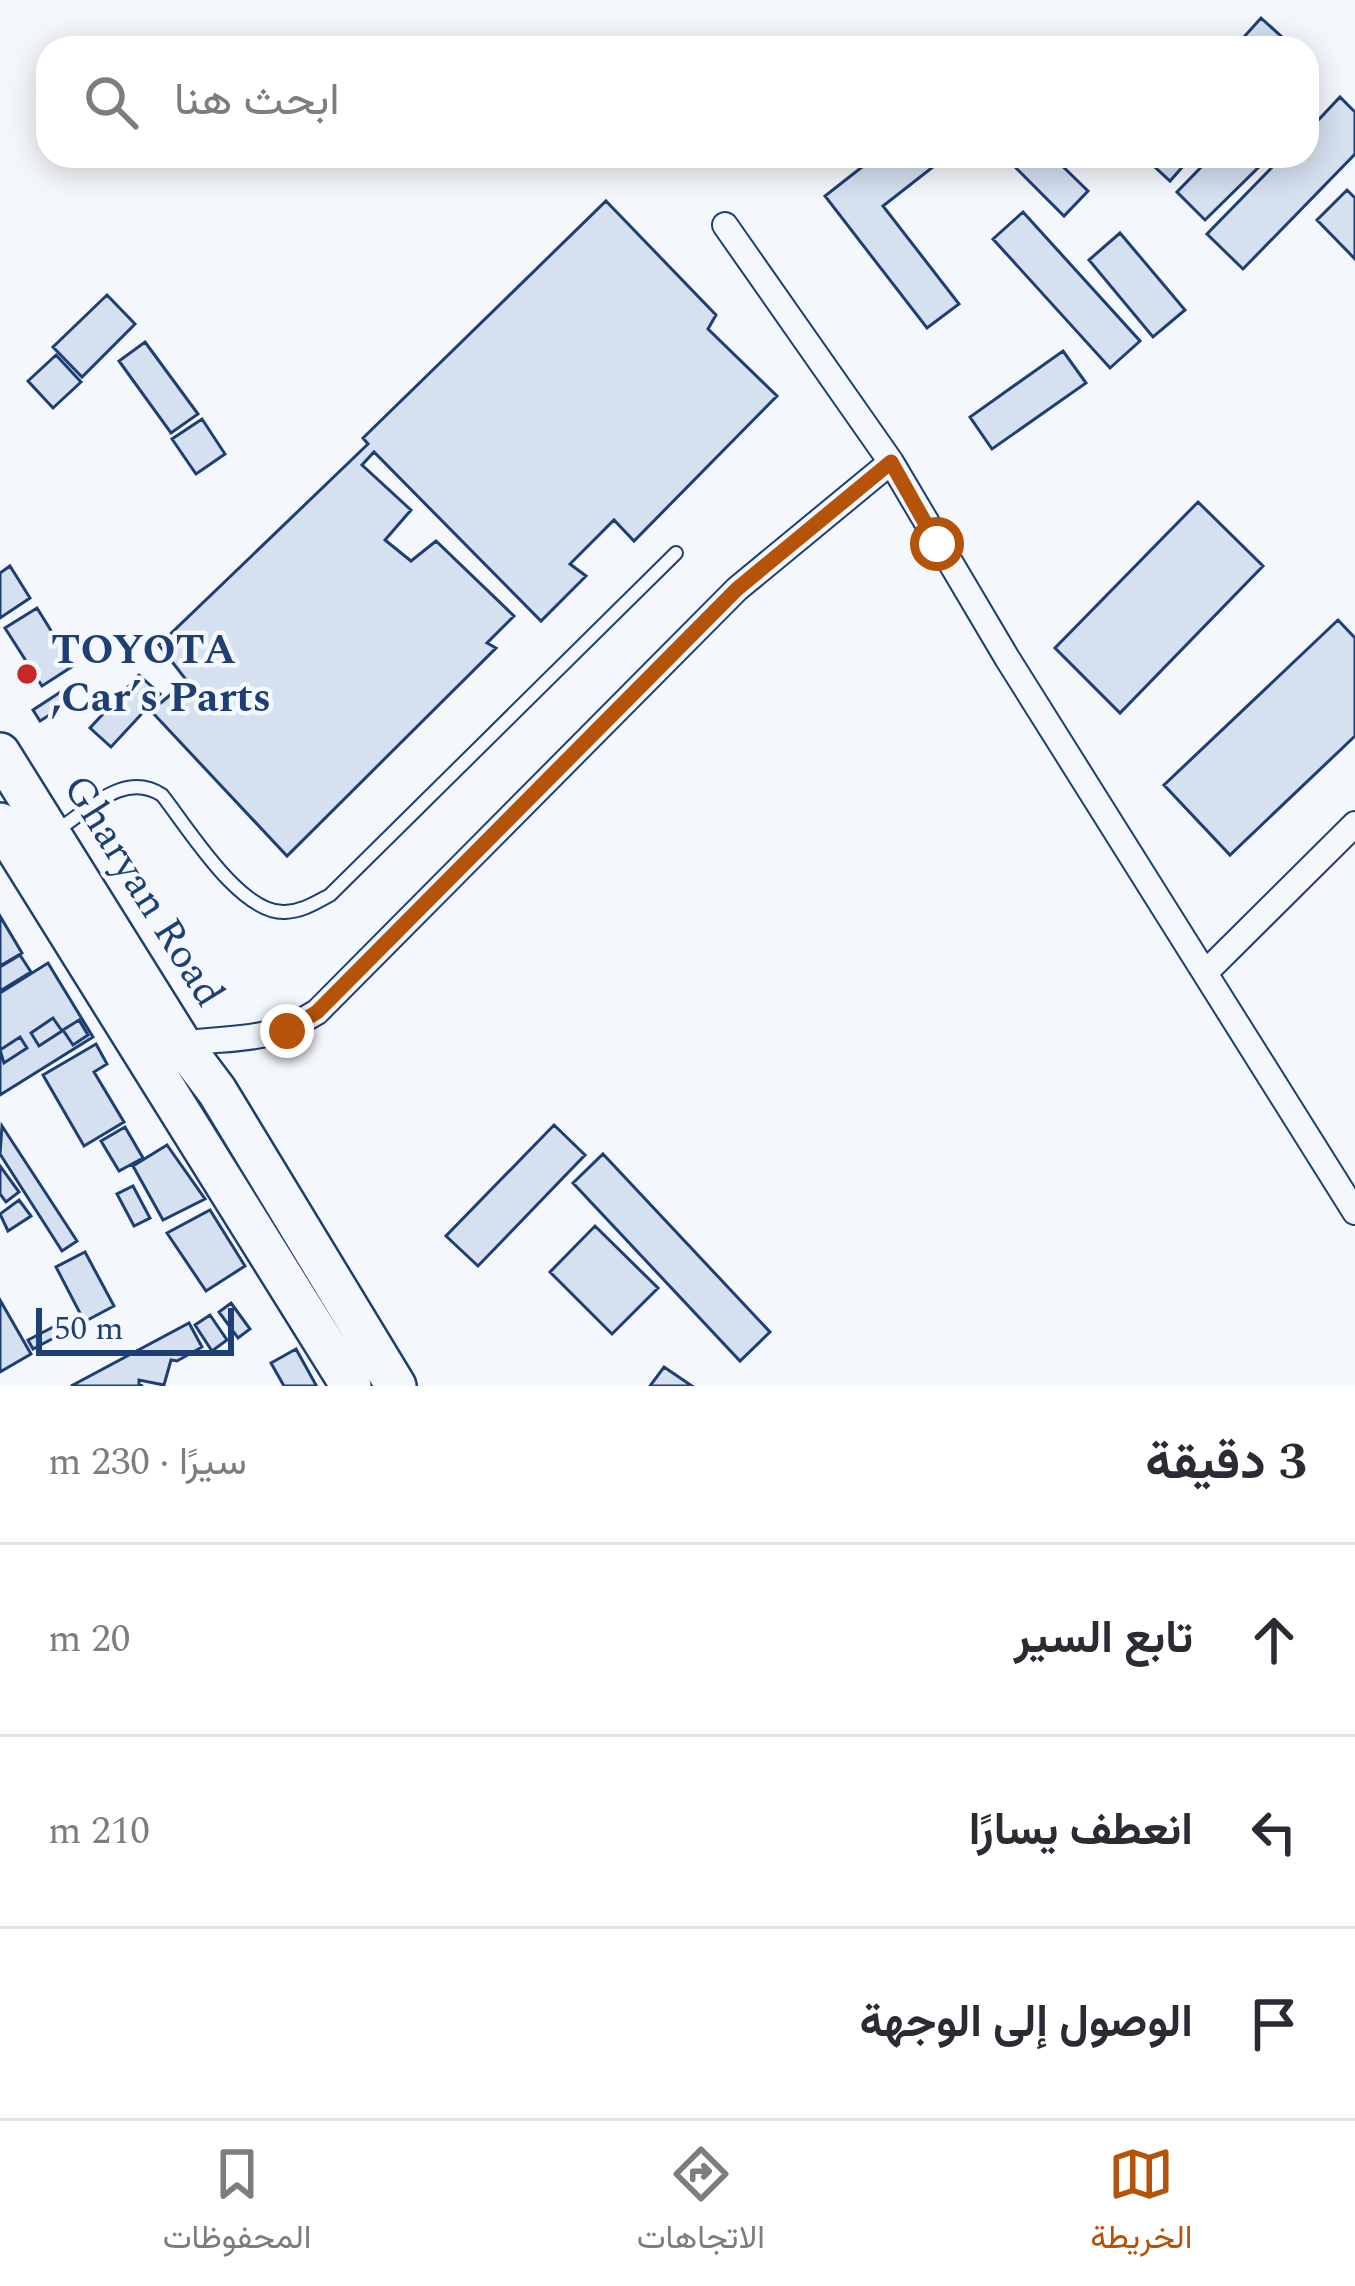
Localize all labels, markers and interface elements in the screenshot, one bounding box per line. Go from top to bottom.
search box [36,36,1319,168]
text: ابحث هنا [174,66,340,135]
icon: search [78,69,144,135]
route start [910,517,964,571]
place label: TOYOTA ,Car’s Parts [51,619,271,730]
marker: TOYOTA ,Car’s Parts [14,661,40,687]
street label: Gharyan Road [46,762,240,1020]
route end [260,1004,314,1058]
scale bar [36,1302,234,1355]
text: 50 m [54,1304,124,1354]
text: 3 دقيقة [1145,1424,1307,1502]
text: سيرًا · 230 m [48,1433,247,1492]
text: تابع السير [1014,1604,1193,1673]
icon: ahead [1241,1607,1307,1673]
text: 20 m [48,1610,130,1669]
text: انعطف يسارًا [969,1796,1193,1865]
icon: left [1241,1799,1307,1865]
text: 210 m [48,1802,150,1861]
text: الوصول إلى الوجهة [859,1988,1193,2057]
icon: arrive [1241,1991,1307,2057]
tab: المحفوظات [163,2141,311,2266]
tab: الاتجاهات [637,2141,765,2266]
tab: الخريطة [1090,2141,1192,2266]

